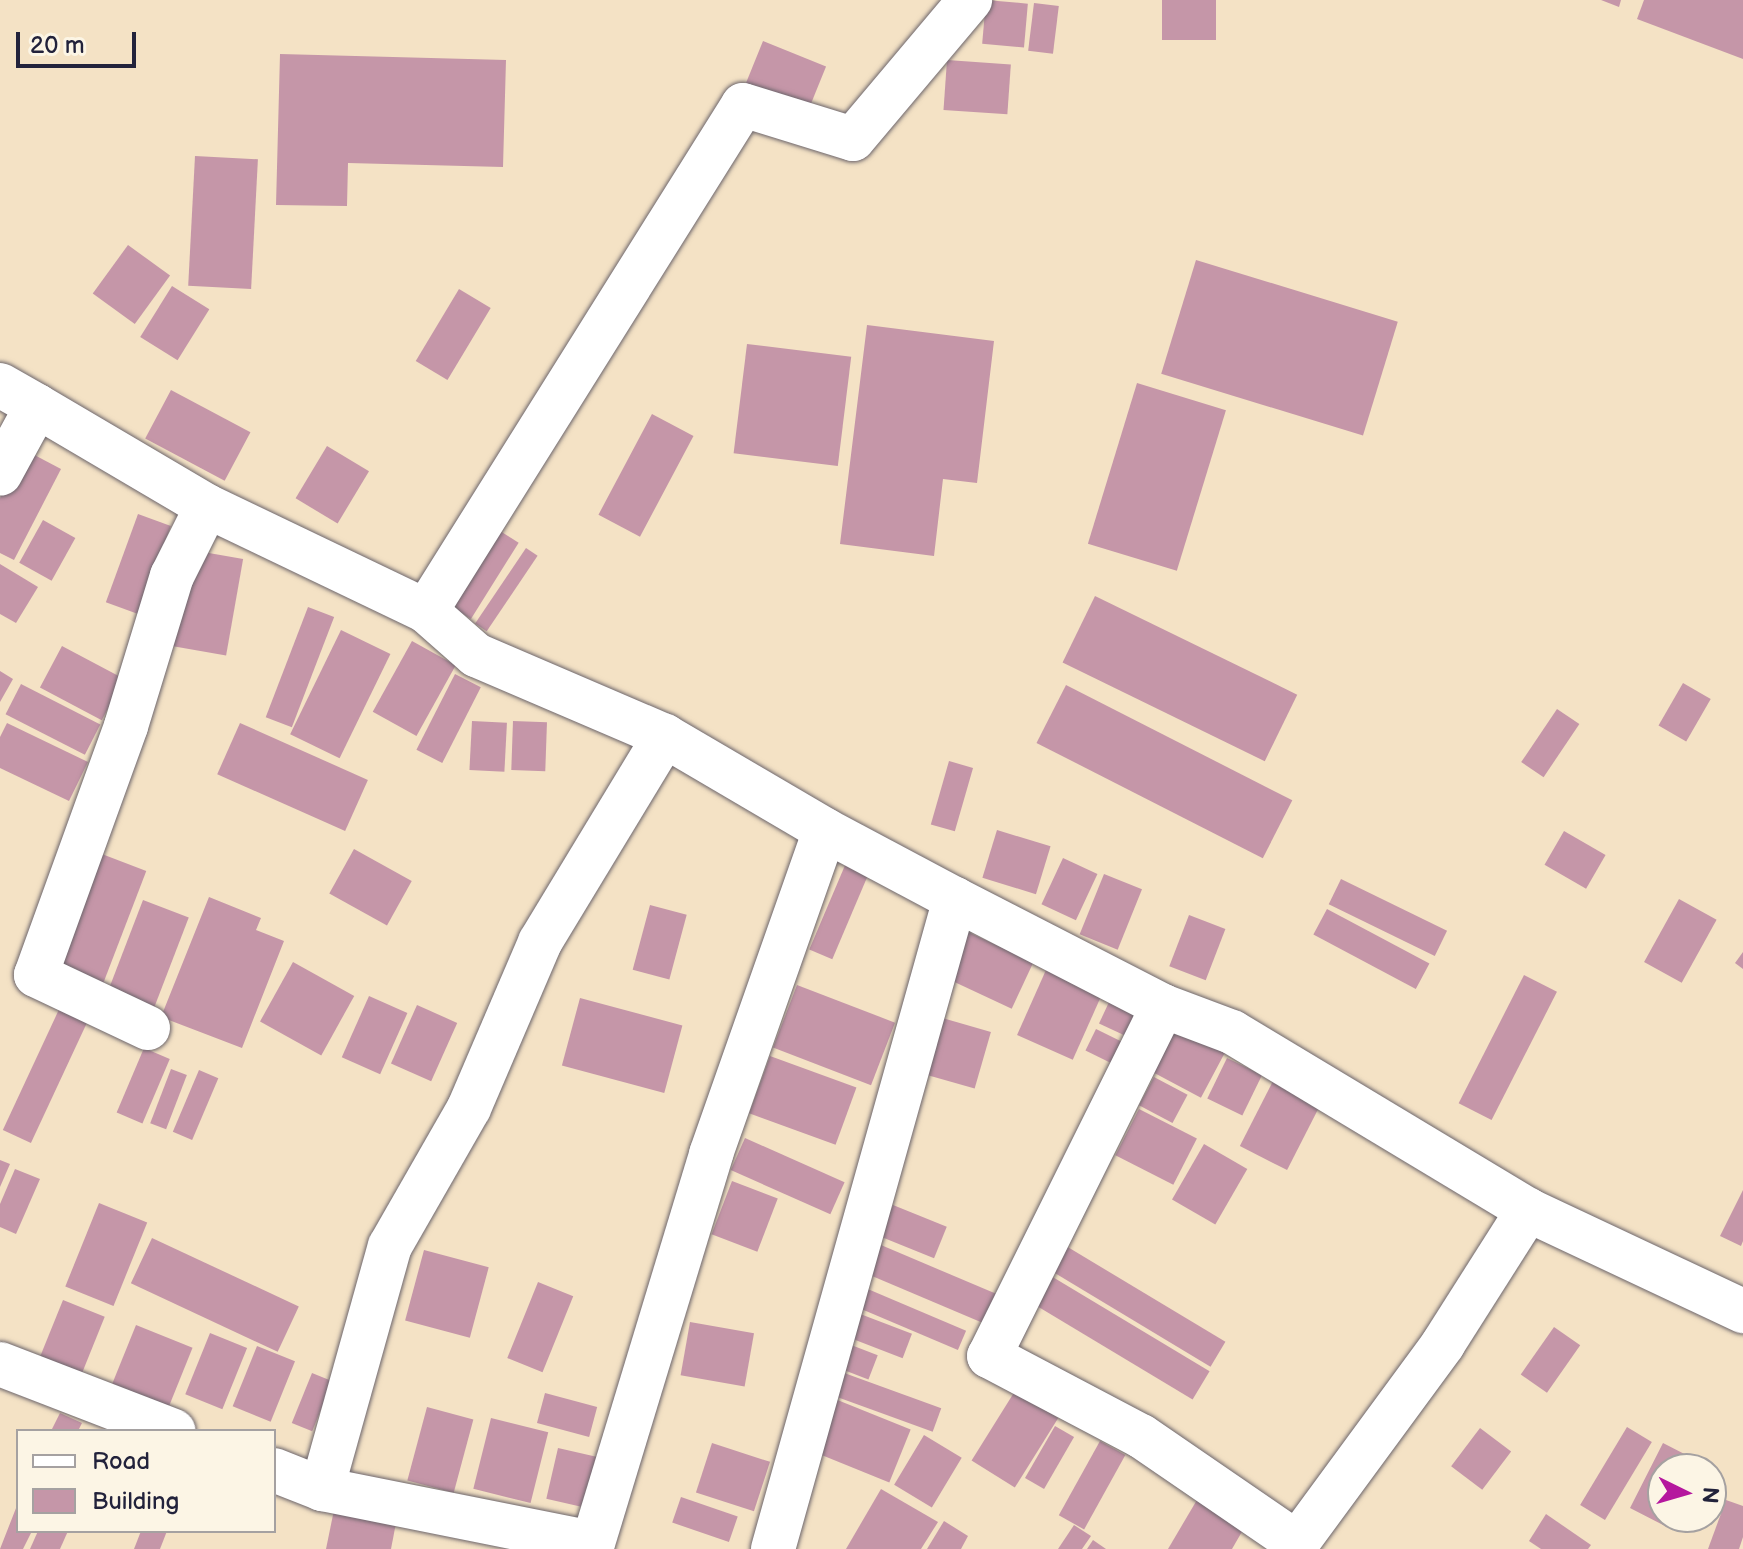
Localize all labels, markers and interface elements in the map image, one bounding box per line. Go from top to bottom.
scale bar [20,16,140,66]
text: 20 m [30,31,85,60]
legend [16,1429,276,1533]
text: Road [92,1447,150,1476]
north arrow [1647,1453,1727,1533]
text: N [1695,1486,1724,1504]
text: Building [92,1487,179,1516]

